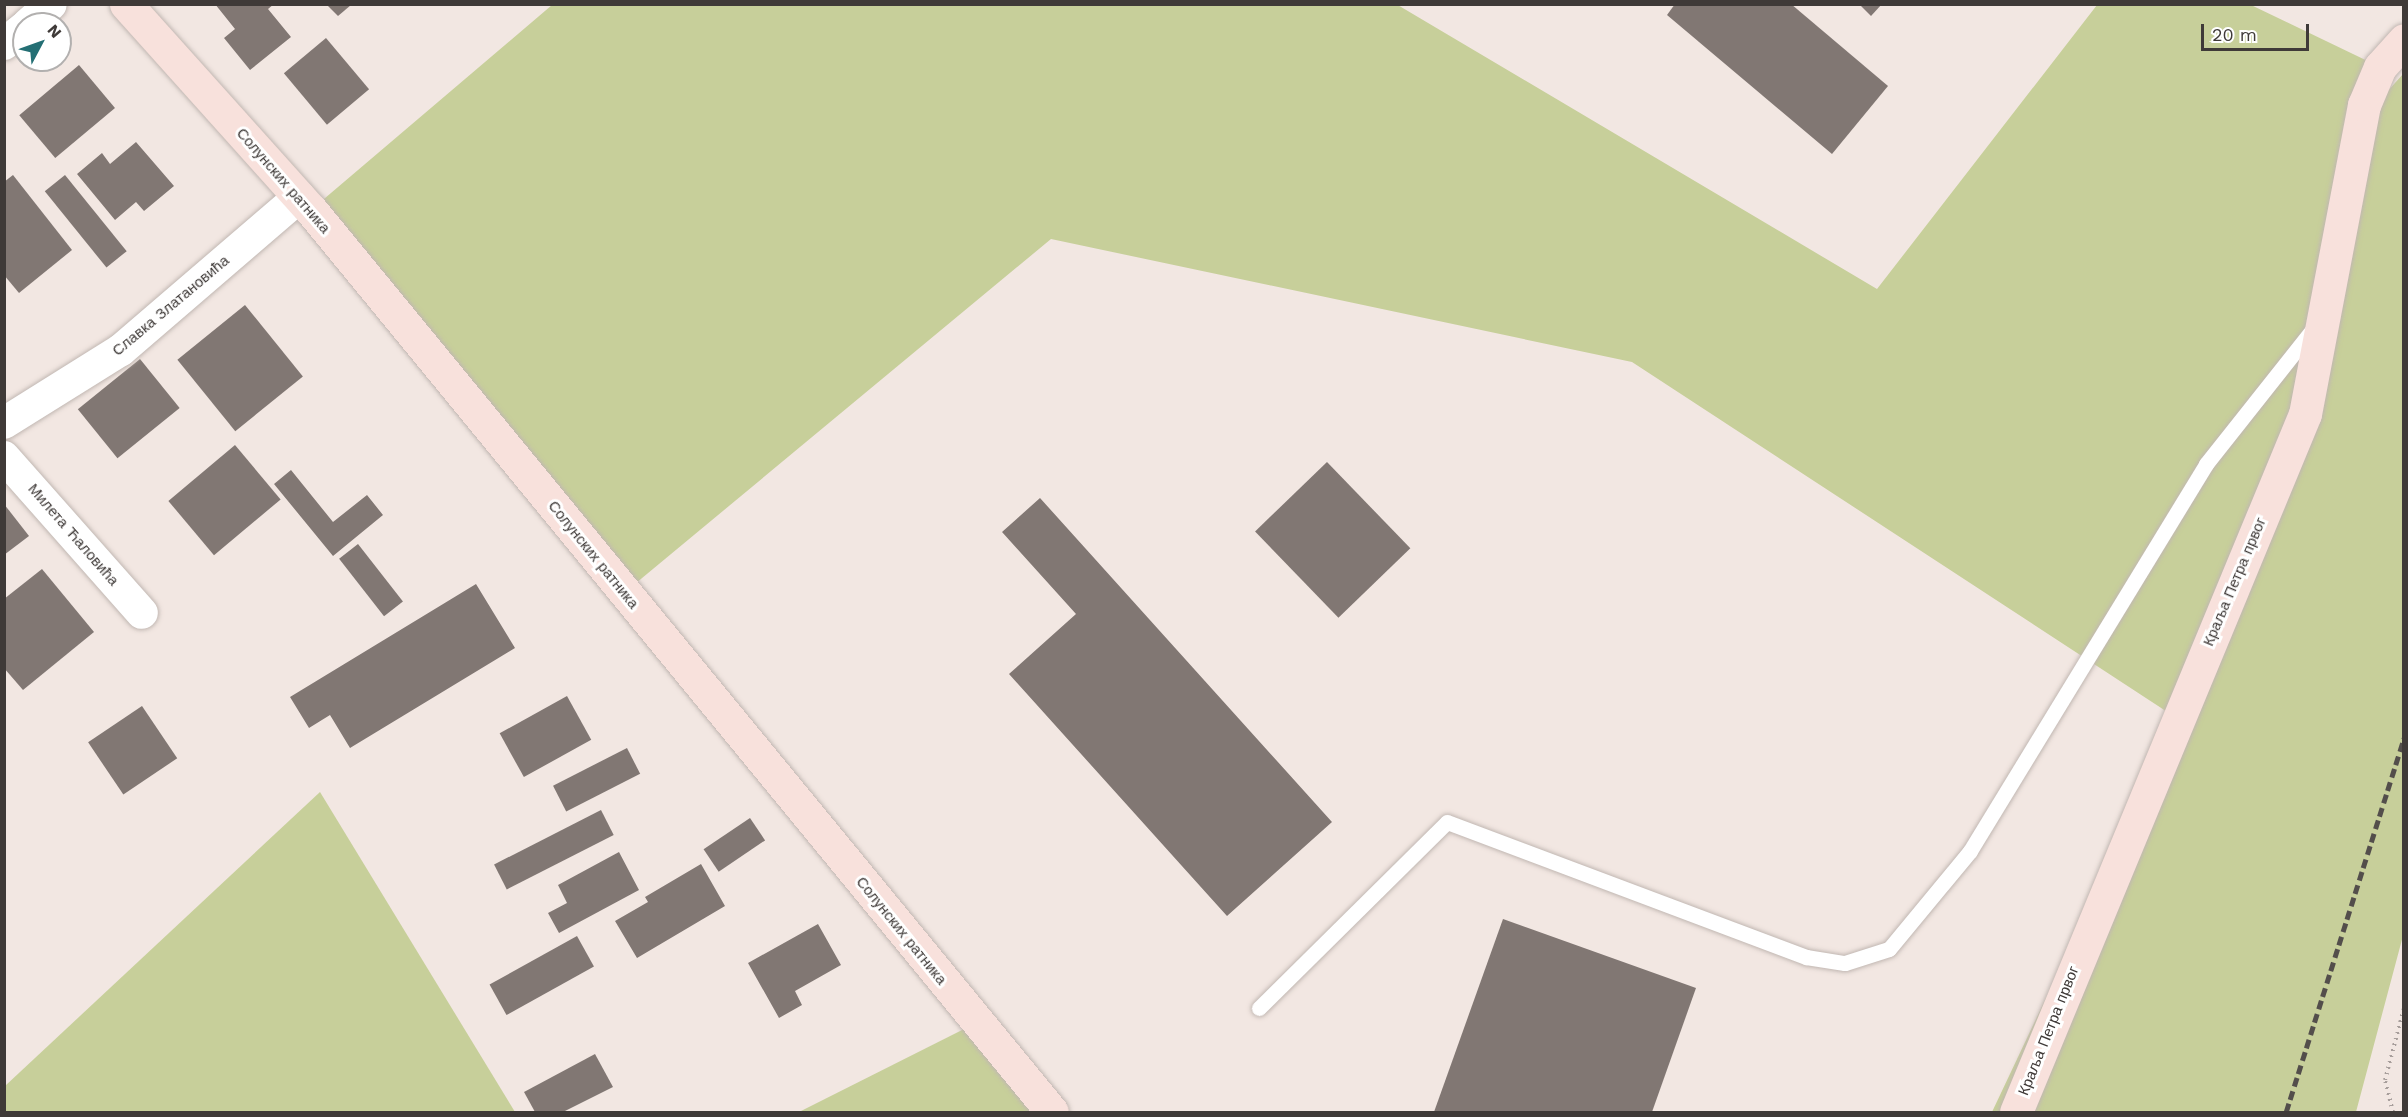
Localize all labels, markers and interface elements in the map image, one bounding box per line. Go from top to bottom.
north arrow [12,12,72,72]
scale bar [2204,12,2312,50]
text: N [43,20,66,42]
text: 20 m [2212,24,2257,45]
street label: Солунских ратника [232,125,334,237]
street label: Славка Златановића [109,252,233,360]
street label: Милета Ћаловића [24,480,122,590]
street label: Солунских ратника [544,497,642,613]
street label: Краља Петра првог [2200,515,2270,649]
street label: Солунских ратника [852,873,950,989]
street label: Краља Петра првог [2015,964,2083,1098]

